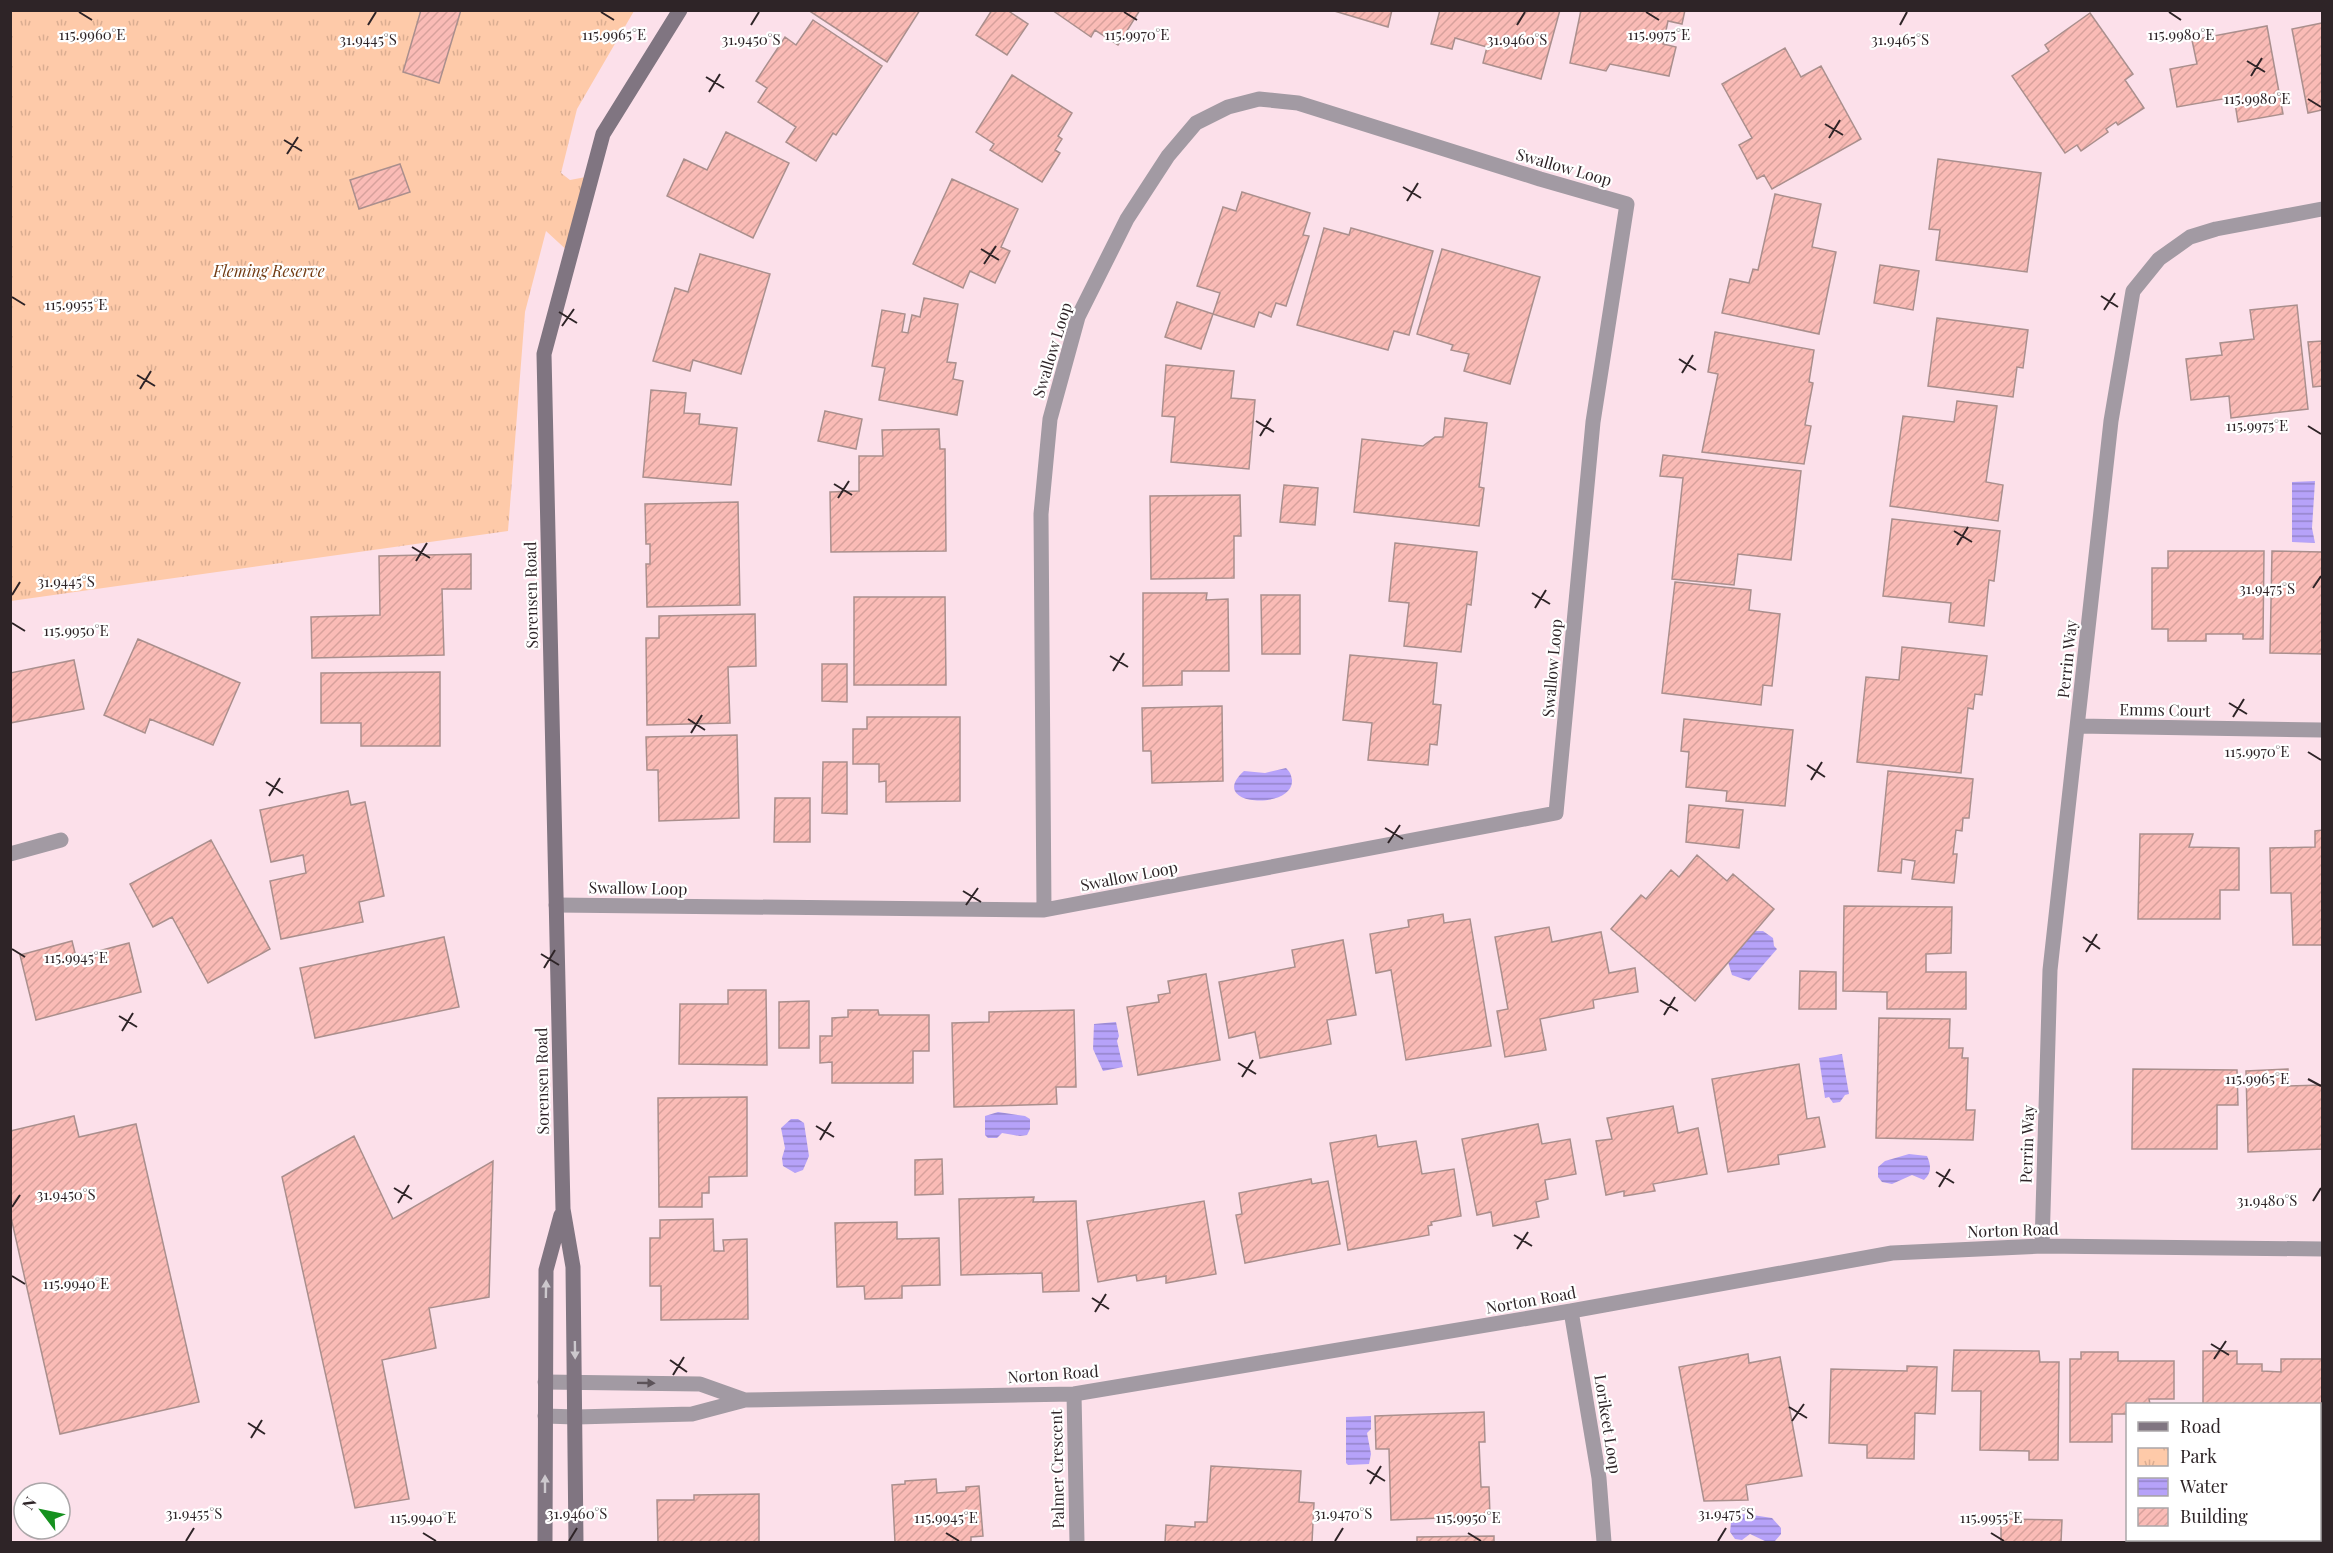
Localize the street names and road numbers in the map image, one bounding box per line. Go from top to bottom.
street label: Swallow Loop [1514,143,1614,190]
street label: Swallow Loop [1027,300,1076,400]
street label: Sorensen Road [519,541,542,649]
street label: Swallow Loop [1537,618,1566,718]
street label: Perrin Way [2052,619,2081,699]
street label: Emms Court [2119,698,2211,721]
street label: Swallow Loop [1079,856,1179,895]
street label: Swallow Loop [589,876,687,899]
street label: Sorensen Road [530,1027,553,1135]
street label: Perrin Way [2015,1104,2038,1184]
street label: Norton Road [1967,1217,2059,1242]
street label: Norton Road [1484,1281,1578,1318]
street label: Norton Road [1007,1360,1099,1387]
street label: Lorikeet Loop [1590,1373,1627,1475]
street label: Palmer Crescent [1045,1409,1068,1529]

